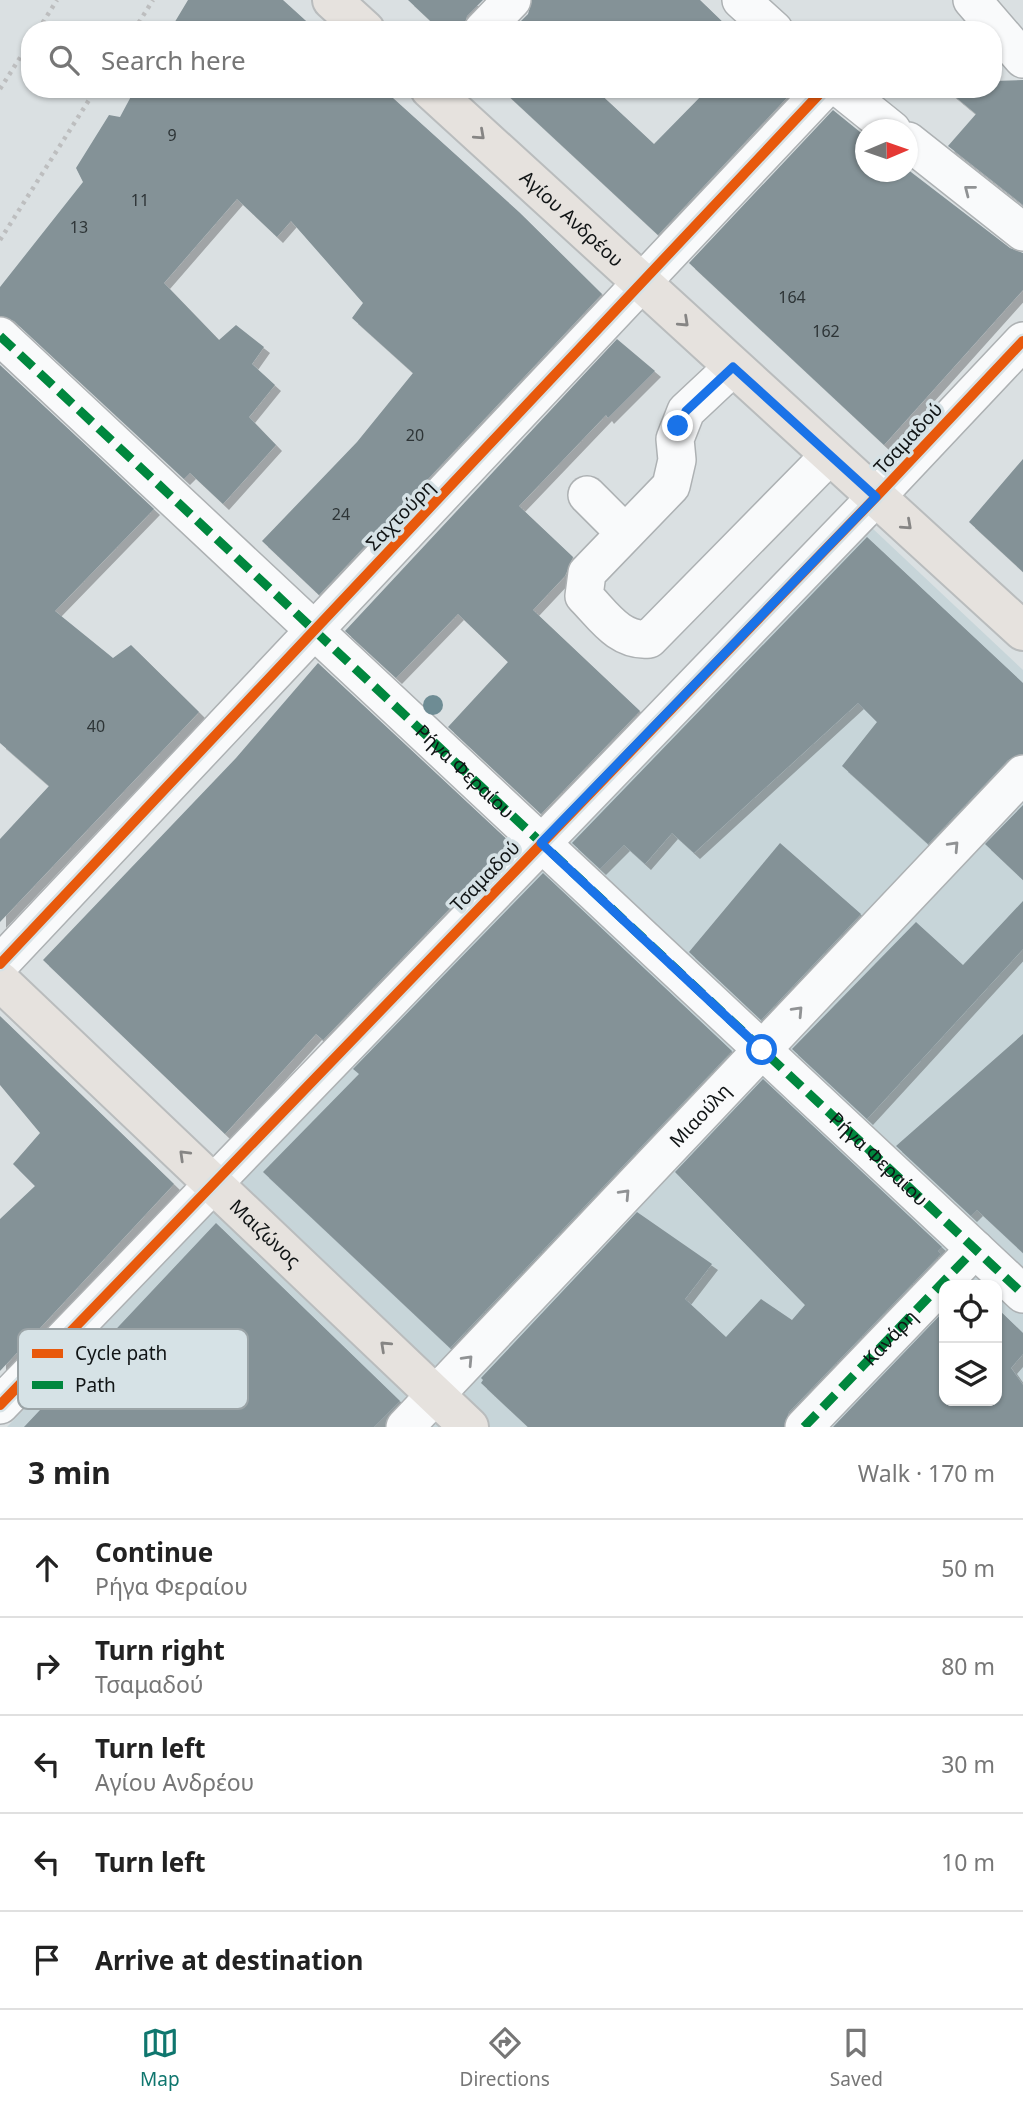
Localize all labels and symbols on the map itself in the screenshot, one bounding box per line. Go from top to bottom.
north arrow [855,119,918,182]
house number: 9 [167,124,177,146]
one-way arrow [472,127,485,140]
street label: Αγίου Ανδρέου [514,165,629,273]
one-way arrow [965,186,978,198]
house number: 11 [131,189,149,211]
house number: 13 [70,216,88,238]
house number: 164 [778,286,806,308]
one-way arrow [676,314,689,326]
house number: 162 [812,320,840,342]
street label: Τσαμαδού [868,396,948,480]
route end [662,410,693,441]
house number: 20 [406,424,424,446]
street label: Σαχτούρη [360,474,440,556]
house number: 24 [332,503,350,525]
one-way arrow [899,517,912,529]
house number: 40 [87,715,105,737]
street label: Ρήγα Φεραίου [410,719,520,824]
street label: Τσαμαδού [444,835,526,917]
one-way arrow [946,841,959,854]
one-way arrow [790,1006,802,1019]
route start [746,1034,777,1065]
street label: Μιαούλη [663,1078,736,1153]
street label: Ρήγα Φεραίου [824,1106,934,1212]
one-way arrow [179,1151,192,1164]
one-way arrow [616,1189,629,1202]
street label: Μαιζώνος [224,1193,306,1273]
street label: Κανάρη [857,1304,923,1371]
legend [18,1329,248,1409]
text: Cycle path [75,1340,167,1366]
one-way arrow [380,1341,393,1354]
one-way arrow [460,1355,473,1368]
text: Path [75,1372,116,1398]

